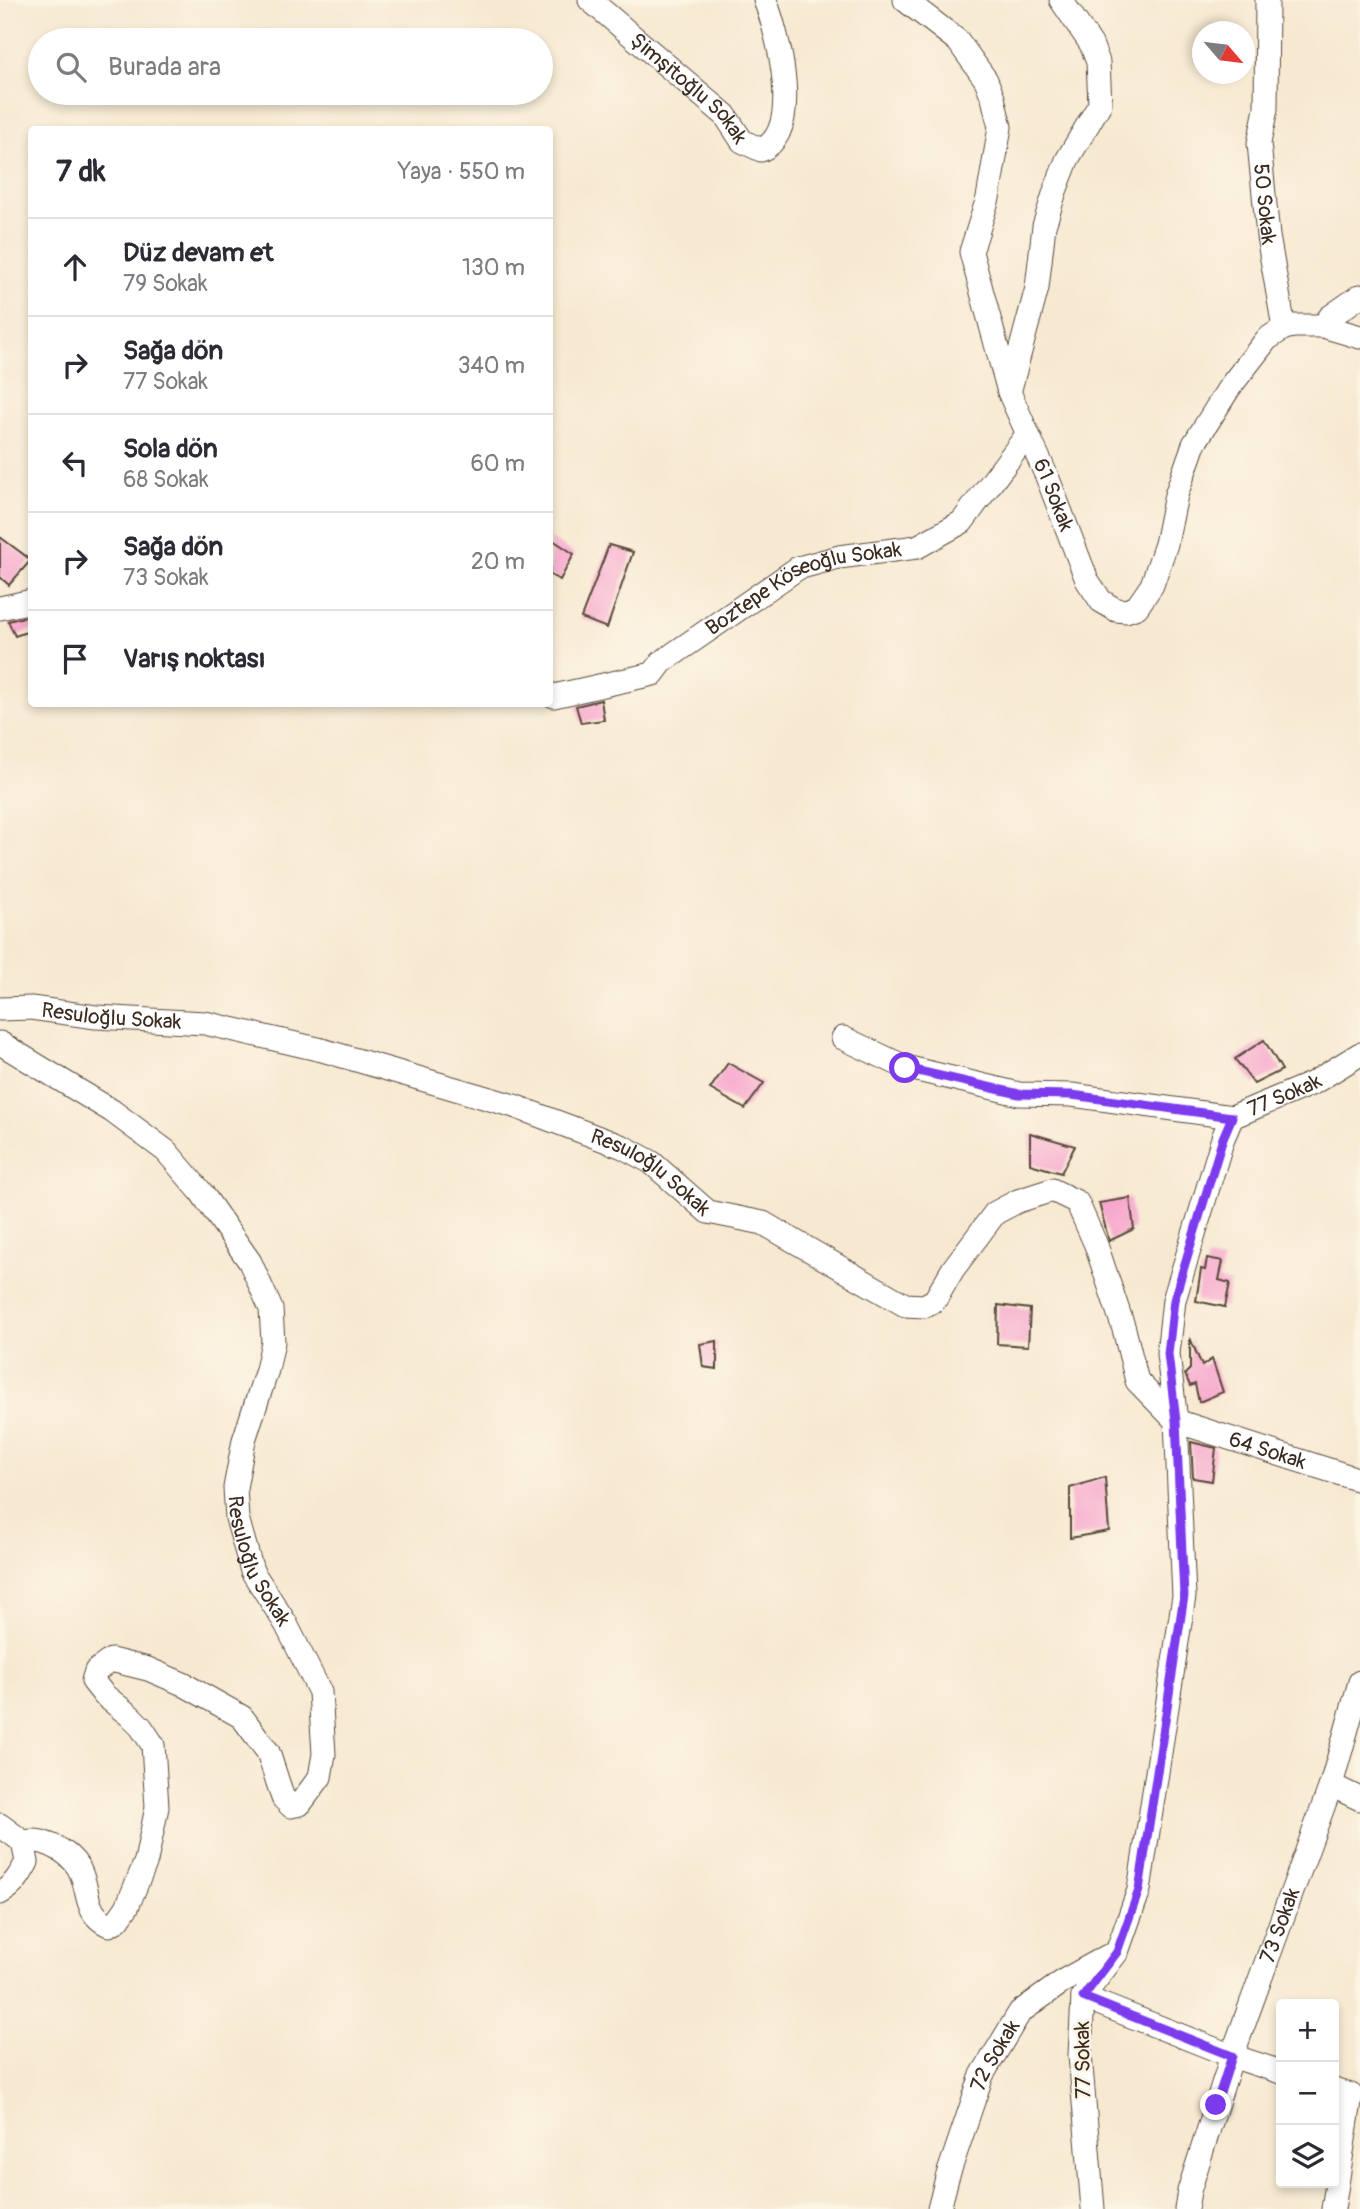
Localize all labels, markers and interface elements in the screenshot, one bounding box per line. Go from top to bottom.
north arrow [1192,21,1255,84]
street label: Şimşitoğlu Sokak [625,27,754,149]
search box [28,28,553,105]
icon: search [52,48,90,86]
text: Burada ara [108,51,221,83]
text: 7 dk [56,153,106,190]
text: Yaya · 550 m [398,157,525,186]
street label: 50 Sokak [1248,162,1283,247]
text: Düz devam et [123,237,274,269]
icon: ahead [56,248,94,286]
text: 130 m [462,253,525,282]
text: 79 Sokak [123,269,208,298]
text: Sağa dön [123,335,223,367]
icon: right [56,346,94,384]
text: 340 m [458,351,525,380]
text: 77 Sokak [123,367,208,396]
text: Sola dön [123,433,218,465]
icon: left [56,444,94,482]
text: 60 m [470,449,525,478]
street label: 61 Sokak [1027,454,1080,535]
text: 68 Sokak [123,465,209,494]
text: Sağa dön [123,531,223,563]
street label: Boztepe Köseoğlu Sokak [700,536,903,641]
icon: right [56,542,94,580]
text: 20 m [471,547,525,576]
text: 73 Sokak [123,563,209,592]
icon: arrive [56,640,94,678]
text: Varış noktası [123,643,265,675]
street label: Resuloğlu Sokak [40,996,182,1035]
route start [889,1052,920,1083]
street label: 77 Sokak [1243,1067,1327,1123]
street label: Resuloğlu Sokak [587,1123,717,1222]
street label: 64 Sokak [1225,1425,1310,1475]
street label: Resuloğlu Sokak [222,1495,297,1631]
street label: 73 Sokak [1254,1884,1306,1967]
map controls [1276,1999,1339,2188]
button: + [1276,1999,1339,2062]
street label: 72 Sokak [964,2014,1026,2094]
street label: 77 Sokak [1069,2021,1097,2099]
button: − [1276,2062,1339,2125]
route end [1200,2089,1231,2120]
button: layers [1276,2125,1339,2188]

